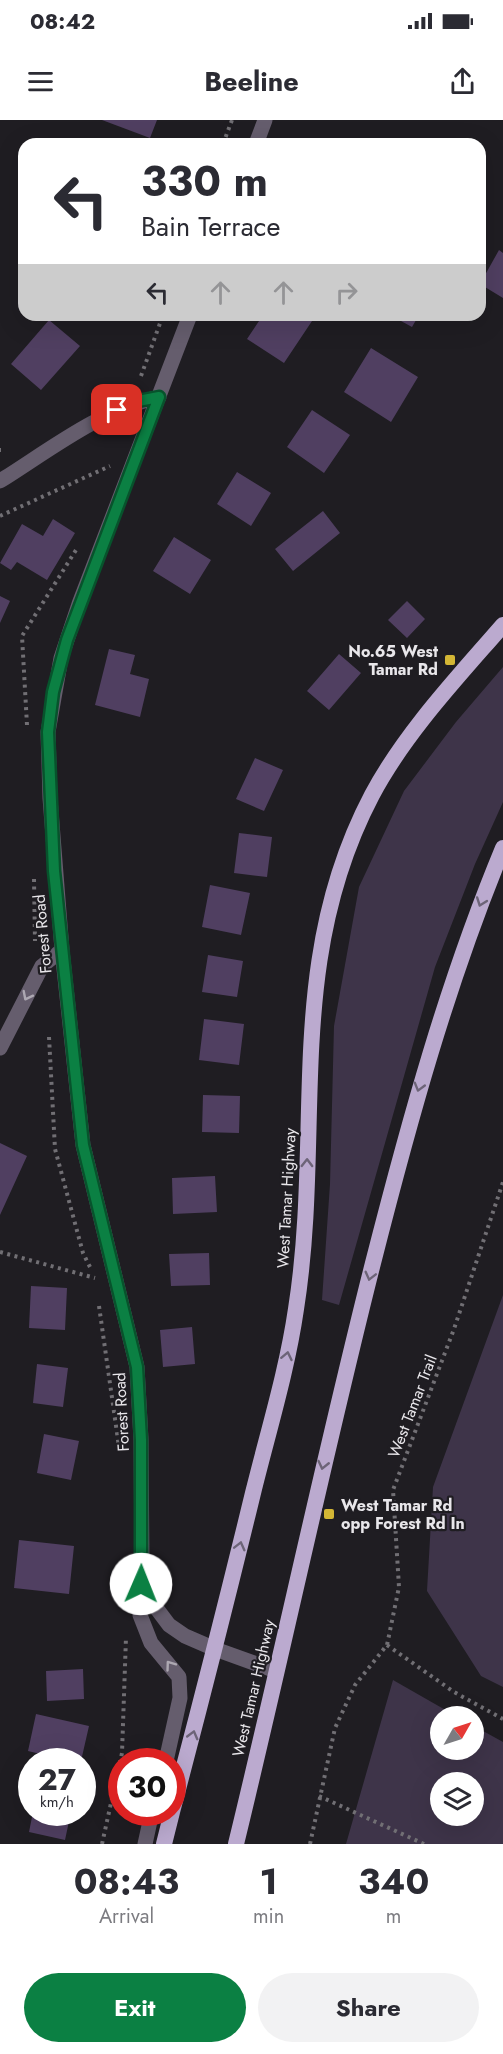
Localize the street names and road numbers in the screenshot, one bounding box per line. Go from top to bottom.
street label: Forest Road [28,893,57,974]
street label: West Tamar Highway [271,1126,302,1269]
street label: West Tamar Trail [382,1351,443,1461]
street label: Forest Road [108,1372,135,1452]
street label: West Tamar Highway [226,1616,281,1759]

